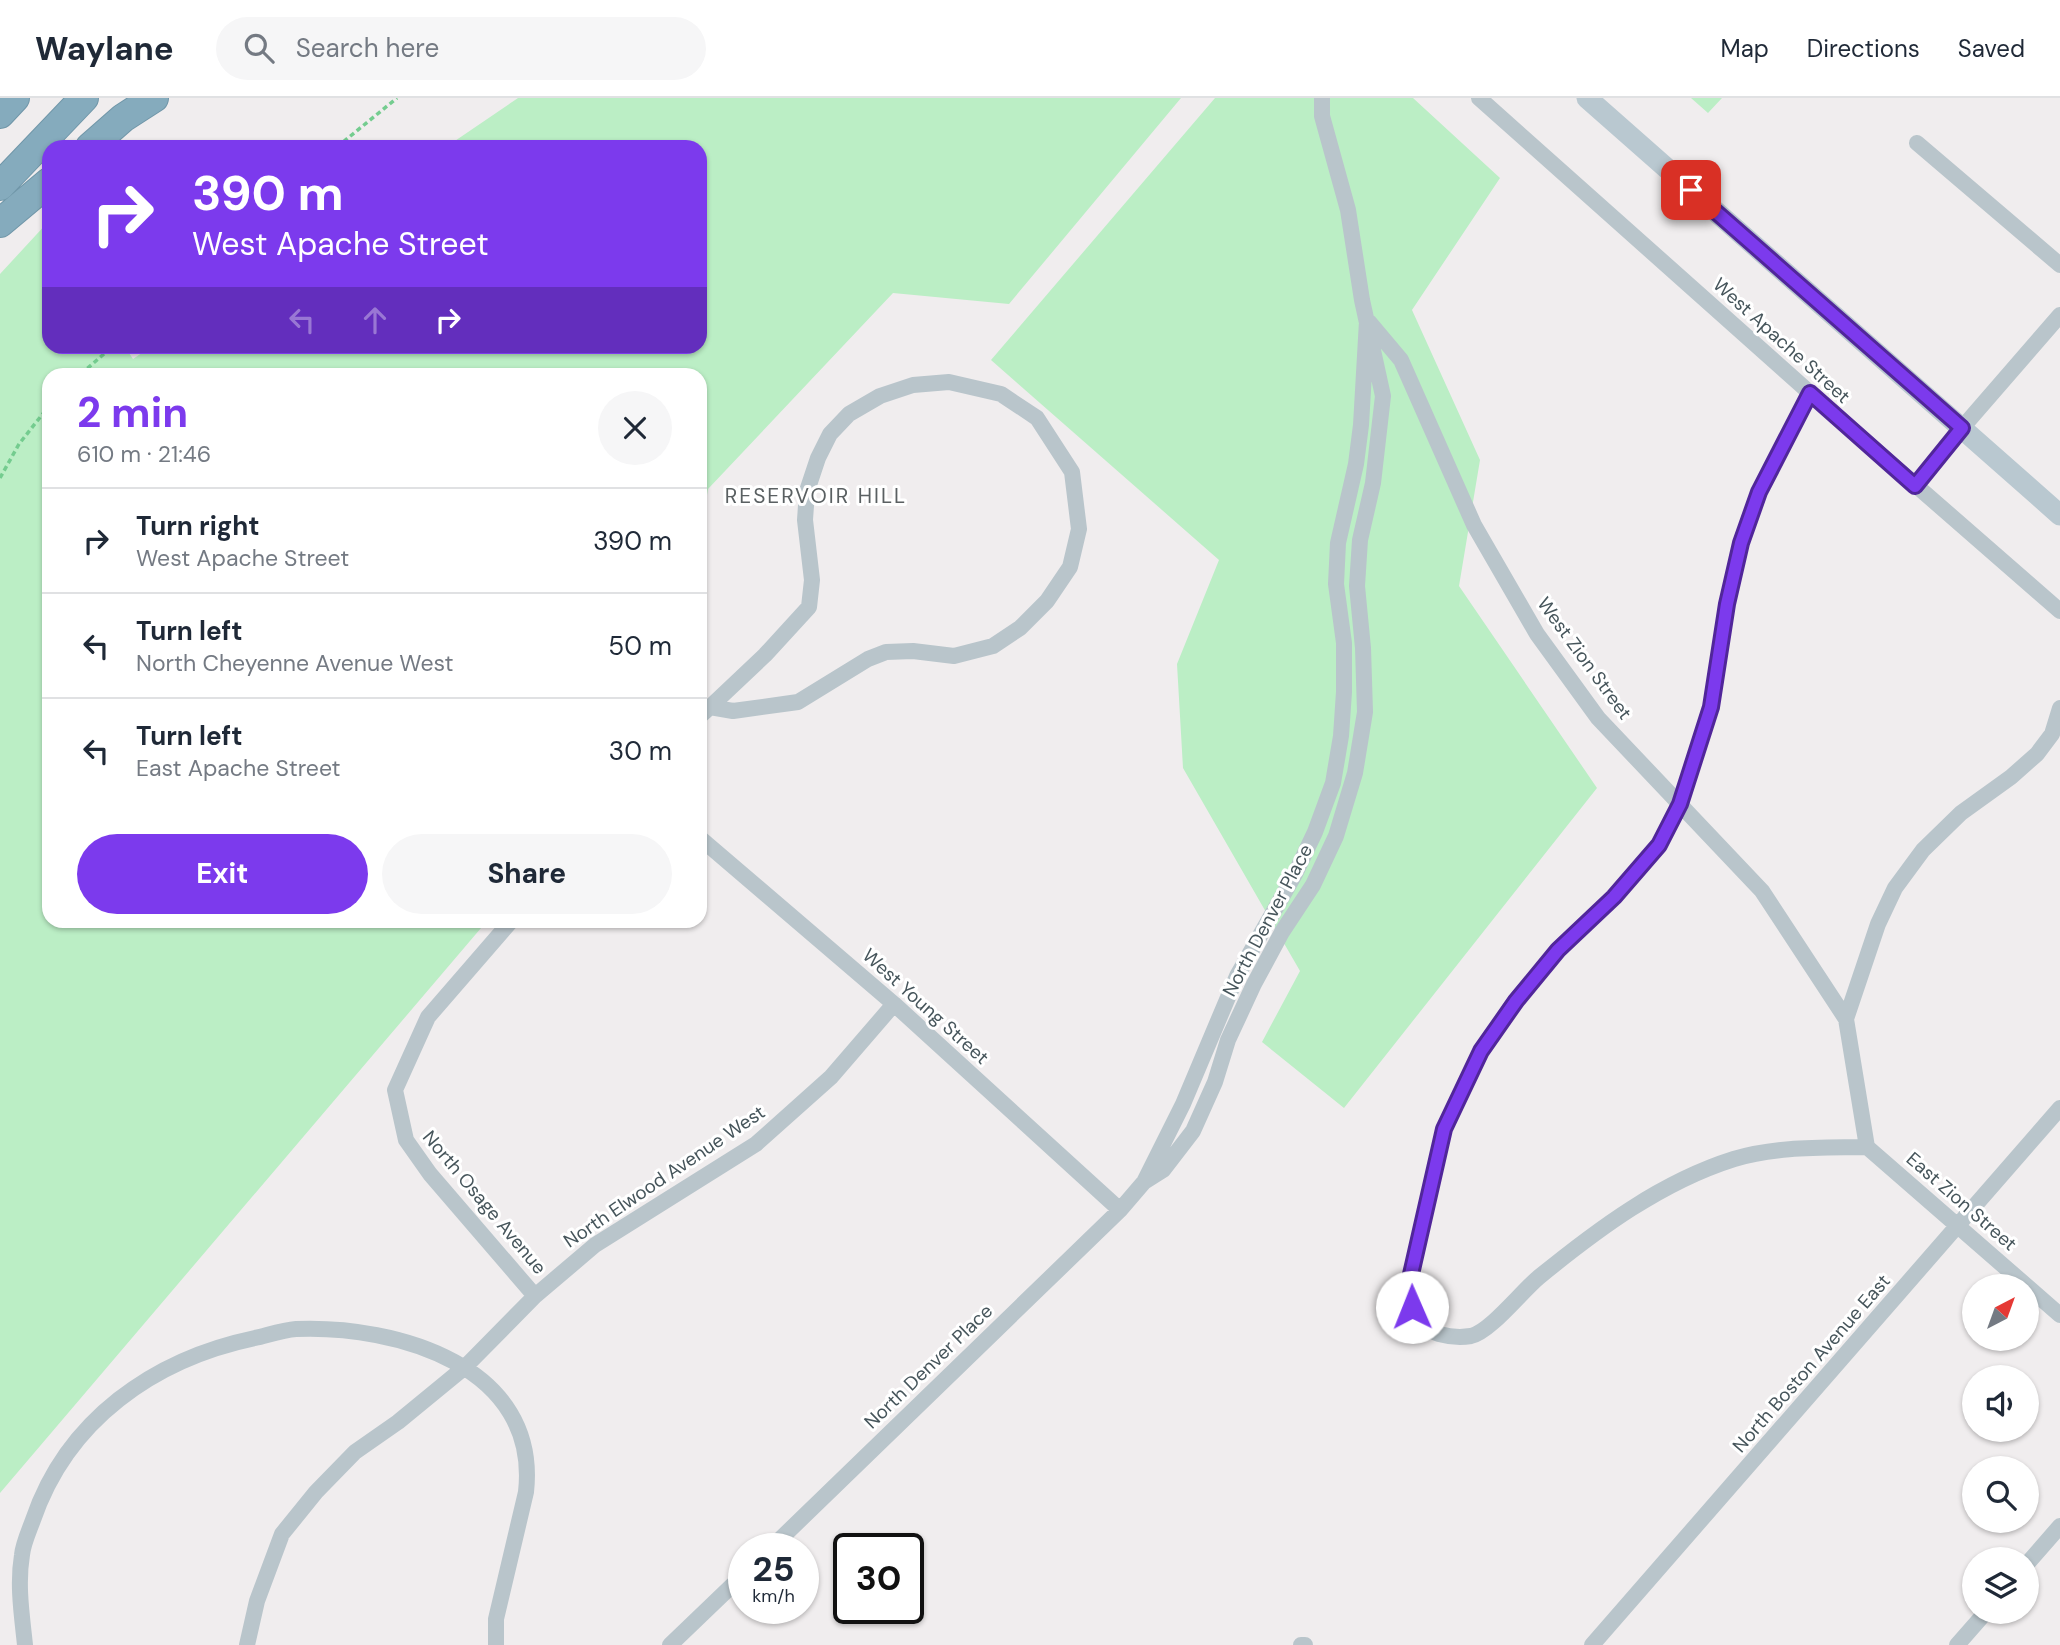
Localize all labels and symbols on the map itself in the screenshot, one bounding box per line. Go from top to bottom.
pin [1661,160,1721,220]
street label: West Apache Street [1708,272,1855,409]
district label: RESERVOIR HILL [725,482,907,510]
street label: West Zion Street [1532,592,1638,725]
street label: North Denver Place [1217,840,1318,1001]
street label: West Young Street [857,943,994,1070]
street label: North Elwood Avenue West [559,1100,770,1253]
street label: North Osage Avenue [417,1125,552,1279]
street label: East Zion Street [1901,1146,2022,1256]
street label: North Boston Avenue East [1727,1269,1896,1458]
position arrow [1375,1270,1449,1344]
north arrow [1962,1274,2039,1351]
street label: North Denver Place [859,1299,998,1434]
speed limit sign: 30 [833,1533,924,1624]

